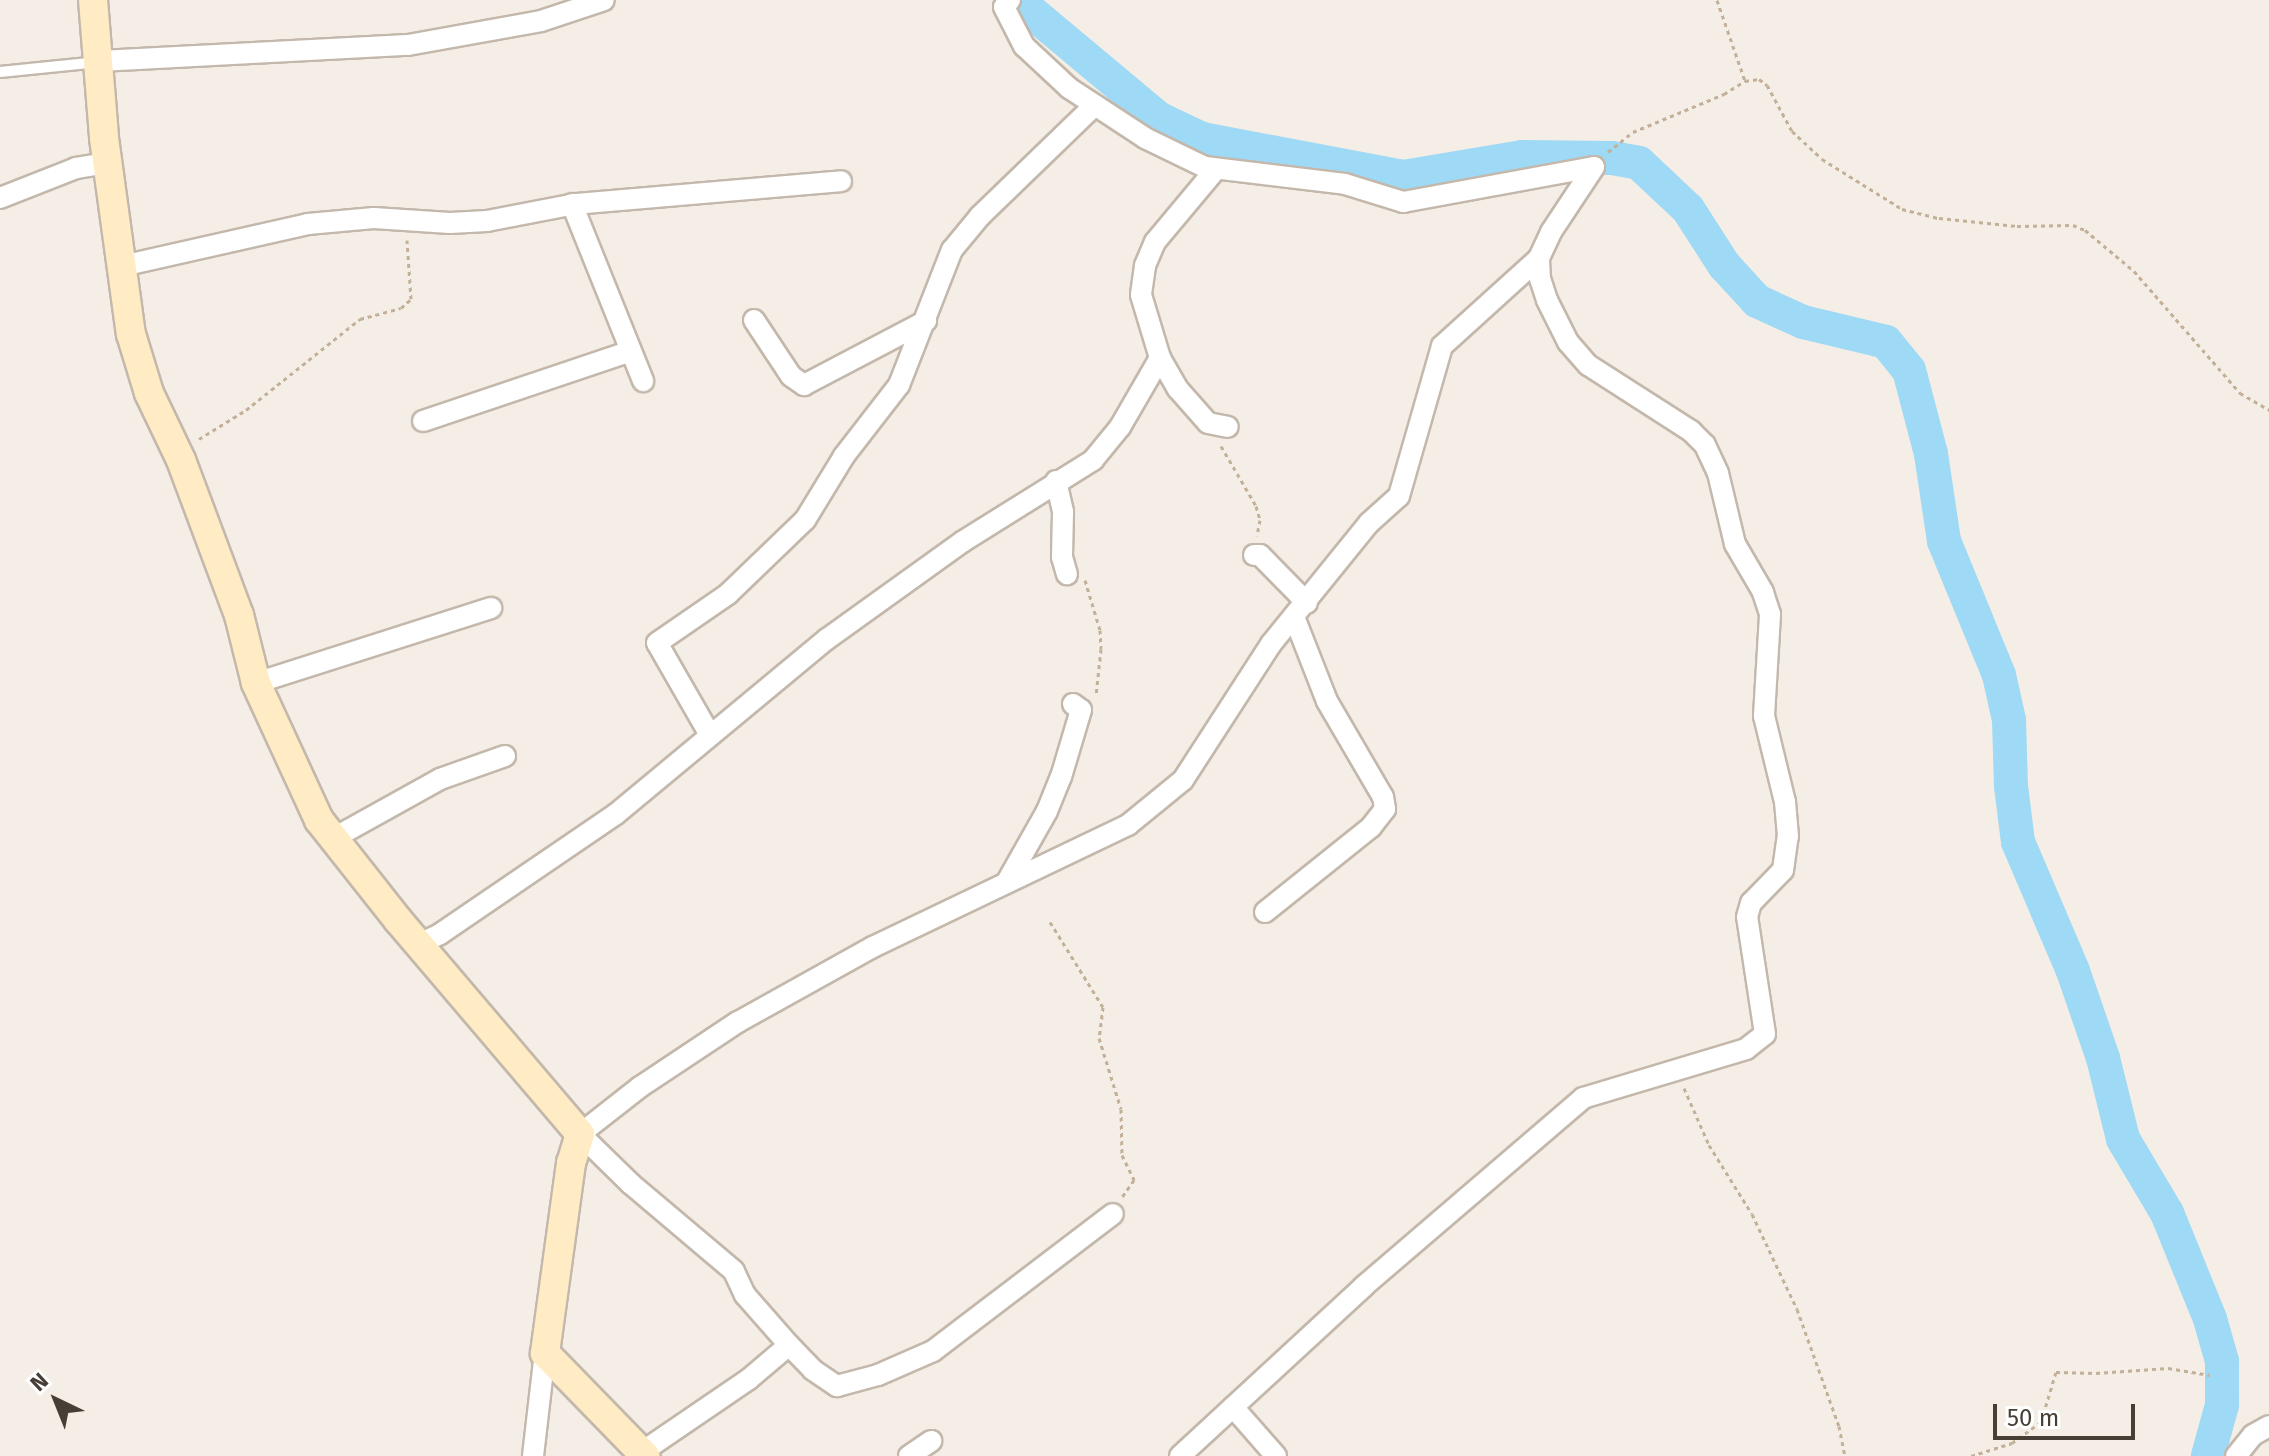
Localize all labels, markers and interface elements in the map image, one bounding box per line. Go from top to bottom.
north arrow [16,1360,96,1440]
text: N [25,1367,54,1397]
scale bar [1997,1388,2139,1438]
text: 50 m [2007,1404,2059,1432]

